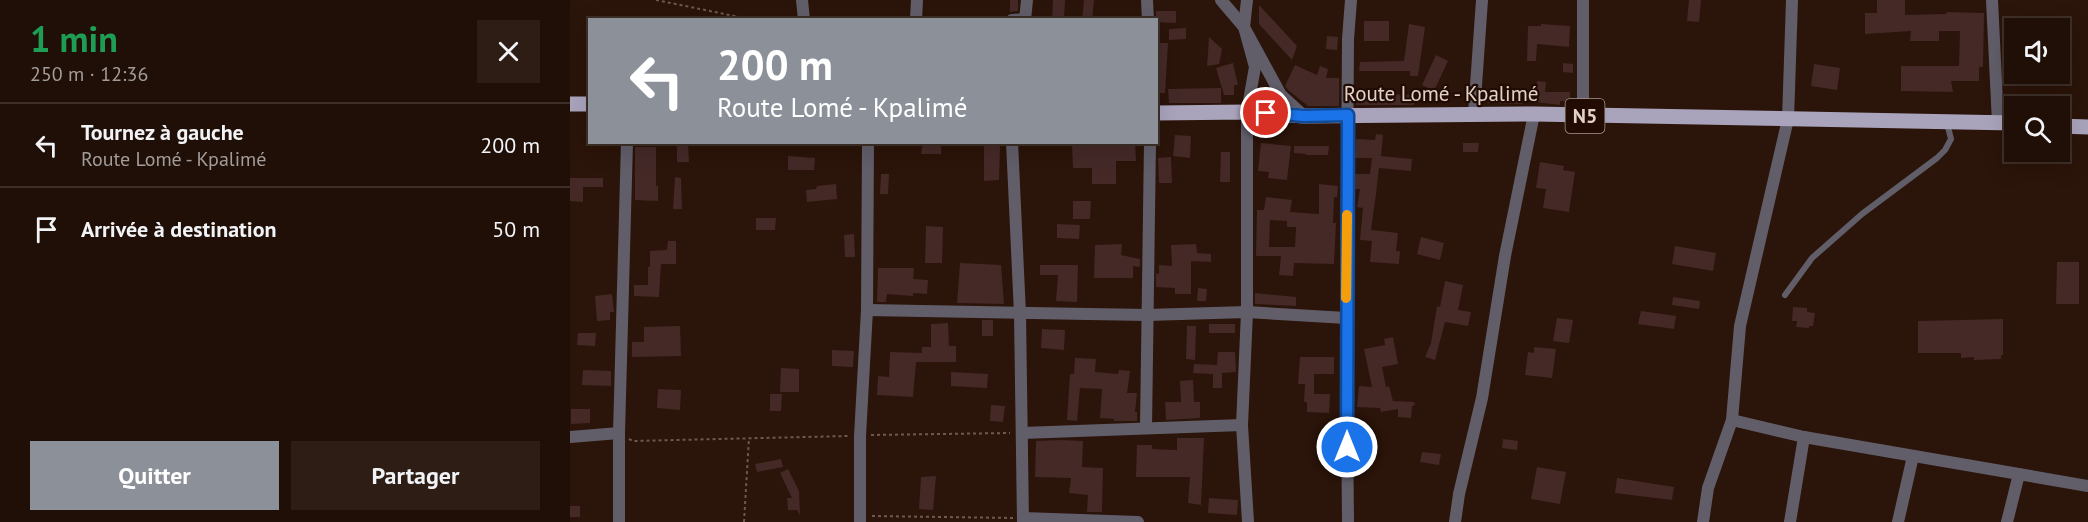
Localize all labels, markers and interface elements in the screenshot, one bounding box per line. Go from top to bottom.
text: 1 min [30,15,118,62]
map controls [2004,18,2070,162]
button: sound [2004,18,2070,84]
button: close [477,20,540,83]
text: 200 m [717,37,833,92]
icon: left [618,42,696,120]
text: 250 m · 12:36 [30,61,148,87]
street label: Route Lomé - Kpalimé [1344,80,1538,107]
pin [1240,87,1291,138]
text: Route Lomé - Kpalimé [717,90,967,124]
icon: arrive [1249,96,1282,129]
button: search [2004,96,2070,162]
road number: N5 [1566,99,1604,133]
text: Tournez à gauche [81,118,244,146]
icon: left [30,129,63,162]
text: 200 m [480,131,540,159]
text: Route Lomé - Kpalimé [81,146,266,172]
icon: arrive [30,213,63,246]
text: Arrivée à destination [81,215,277,243]
text: 50 m [492,215,540,243]
position arrow [1315,415,1379,479]
button: Quitter [30,441,279,510]
button: Partager [291,441,540,510]

